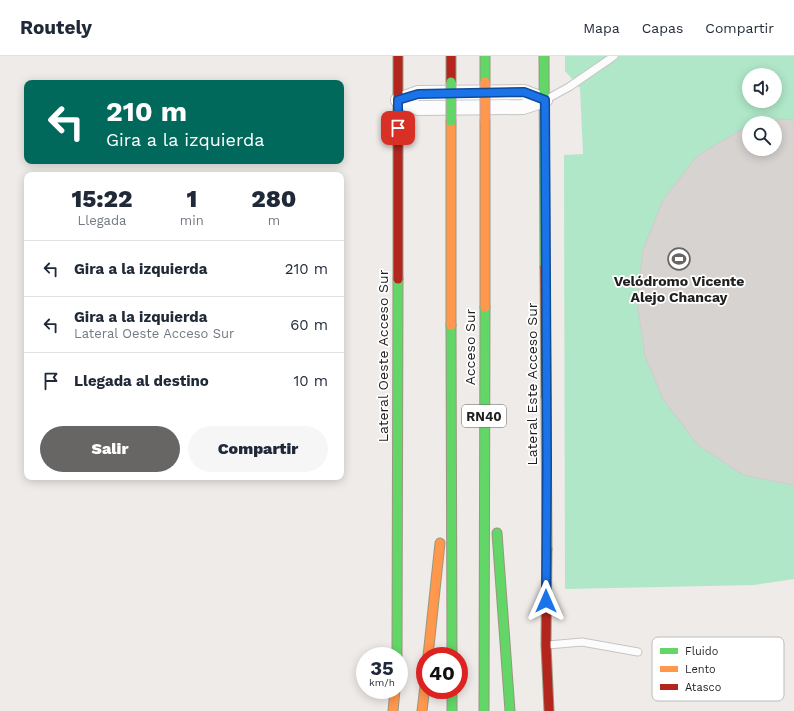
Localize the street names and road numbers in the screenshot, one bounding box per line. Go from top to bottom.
street label: Lateral Oeste Acceso Sur [375,269,391,442]
street label: Lateral Este Acceso Sur [524,302,540,466]
street label: Acceso Sur [462,308,478,385]
road number: RN40 [462,405,506,427]

